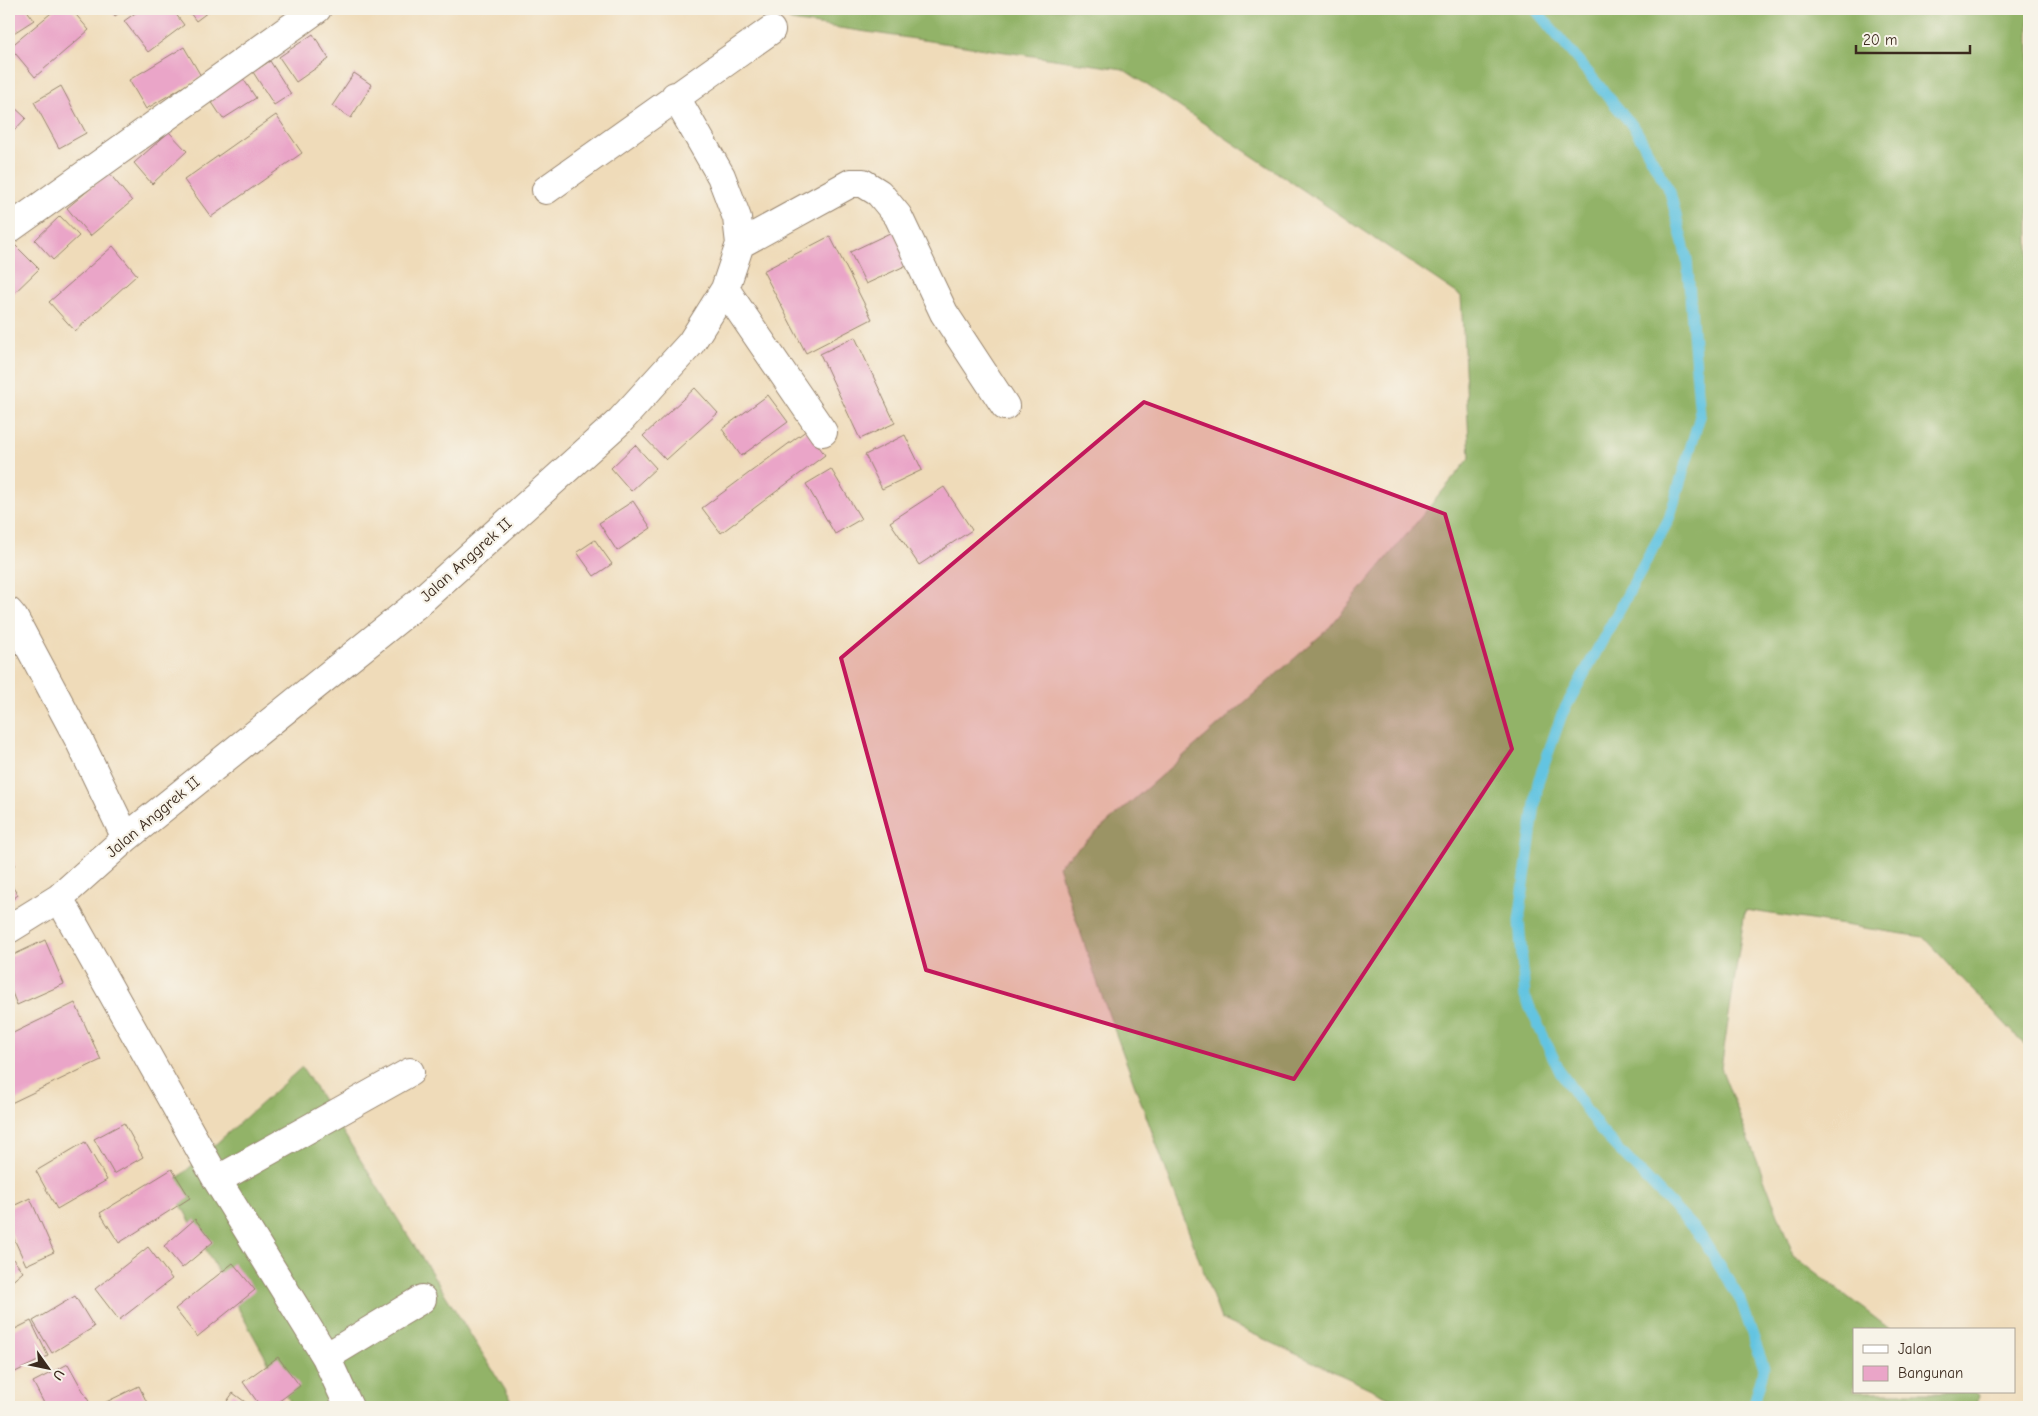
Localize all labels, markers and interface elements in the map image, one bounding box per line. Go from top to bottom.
scale bar [1856,22,1969,54]
text: 20 m [1863,31,1897,49]
street label: Jalan Anggrek II [417,514,515,606]
street label: Jalan Anggrek II [103,773,203,861]
legend [1853,1328,2016,1394]
text: Jalan [1898,1340,1932,1358]
north arrow [22,1344,72,1394]
text: Bangunan [1898,1364,1963,1382]
text: U [49,1366,68,1383]

